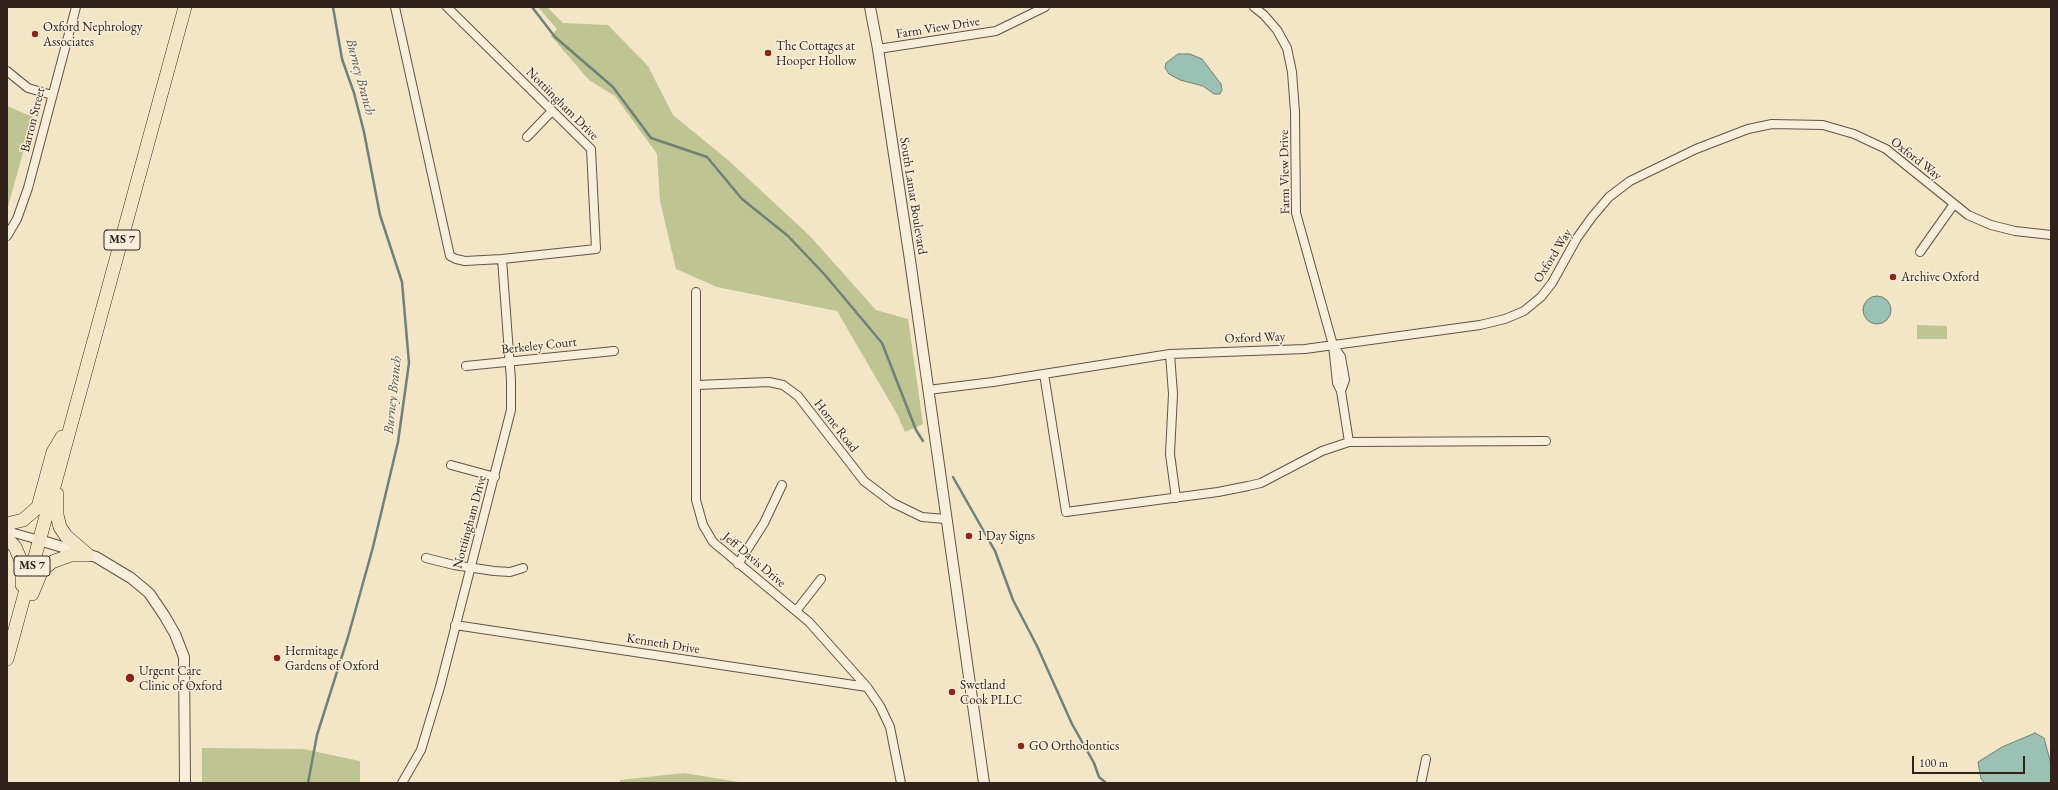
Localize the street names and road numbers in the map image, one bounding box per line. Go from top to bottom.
street label: Farm View Drive [895,14,981,42]
street label: Nottiingham Drive [522,64,602,144]
street label: Barron Street [17,86,49,154]
street label: Farm View Drive [1276,130,1294,214]
street label: Oxford Way [1887,134,1945,184]
street label: South Lamar Boulevard [896,136,930,256]
street label: Oxford Way [1530,226,1576,286]
road number: MS 7 [104,230,140,250]
street label: Oxford Way [1224,329,1286,347]
street label: Berkeley Court [501,334,577,358]
street label: Horne Road [810,396,862,456]
street label: Nottiingham Drive [450,474,490,570]
street label: Jeff Davis Drive [719,529,789,591]
road number: MS 7 [14,556,50,576]
street label: Kenneth Drive [625,631,701,657]

